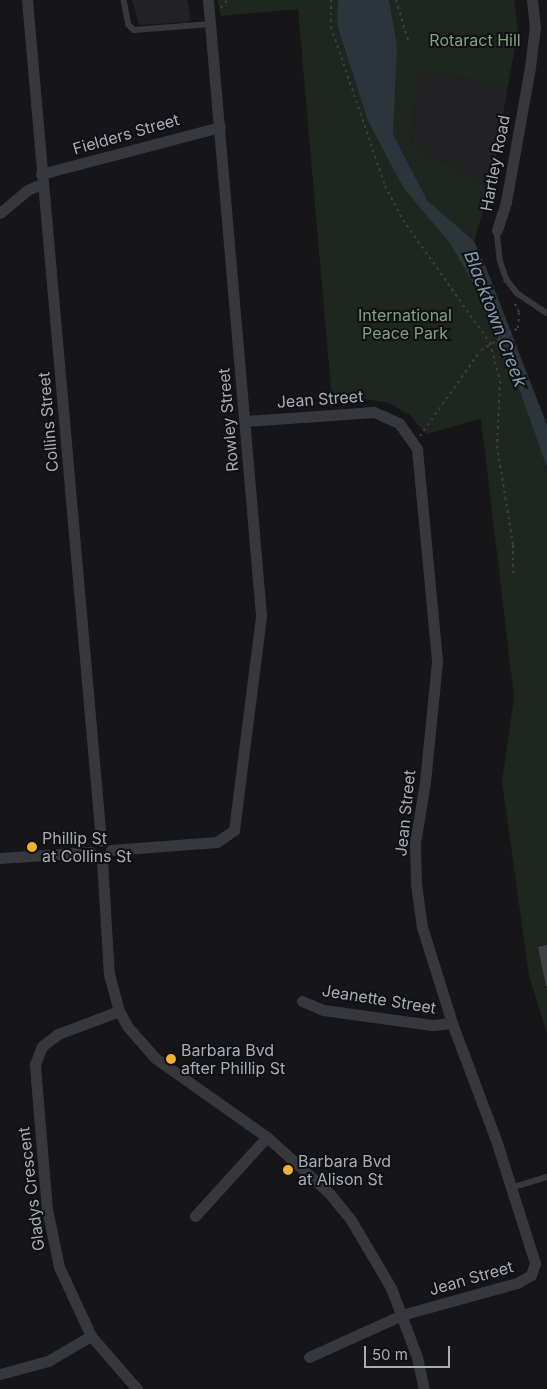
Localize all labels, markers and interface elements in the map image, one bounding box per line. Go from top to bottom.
park label: Rotaract Hill [429,30,521,50]
street label: Fielders Street [71,110,181,158]
street label: Hartley Road [476,113,514,213]
water label: Blacktown Creek [459,248,531,390]
park label: International Peace Park [358,305,452,343]
street label: Rowley Street [214,367,242,473]
street label: Collins Street [34,371,62,473]
street label: Jean Street [276,386,364,412]
street label: Jean Street [391,769,419,857]
place label: Phillip St at Collins St [42,828,132,866]
marker: Phillip St at Collins St [26,841,38,853]
street label: Jeanette Street [321,981,437,1017]
place label: Barbara Bvd after Phillip St [181,1040,285,1078]
marker: Barbara Bvd after Phillip St [165,1053,177,1065]
street label: Gladys Crescent [14,1126,48,1252]
place label: Barbara Bvd at Alison St [298,1151,391,1189]
marker: Barbara Bvd at Alison St [282,1164,294,1176]
street label: Jean Street [427,1257,515,1299]
scale bar [367,1336,453,1368]
text: 50 m [372,1345,408,1364]

